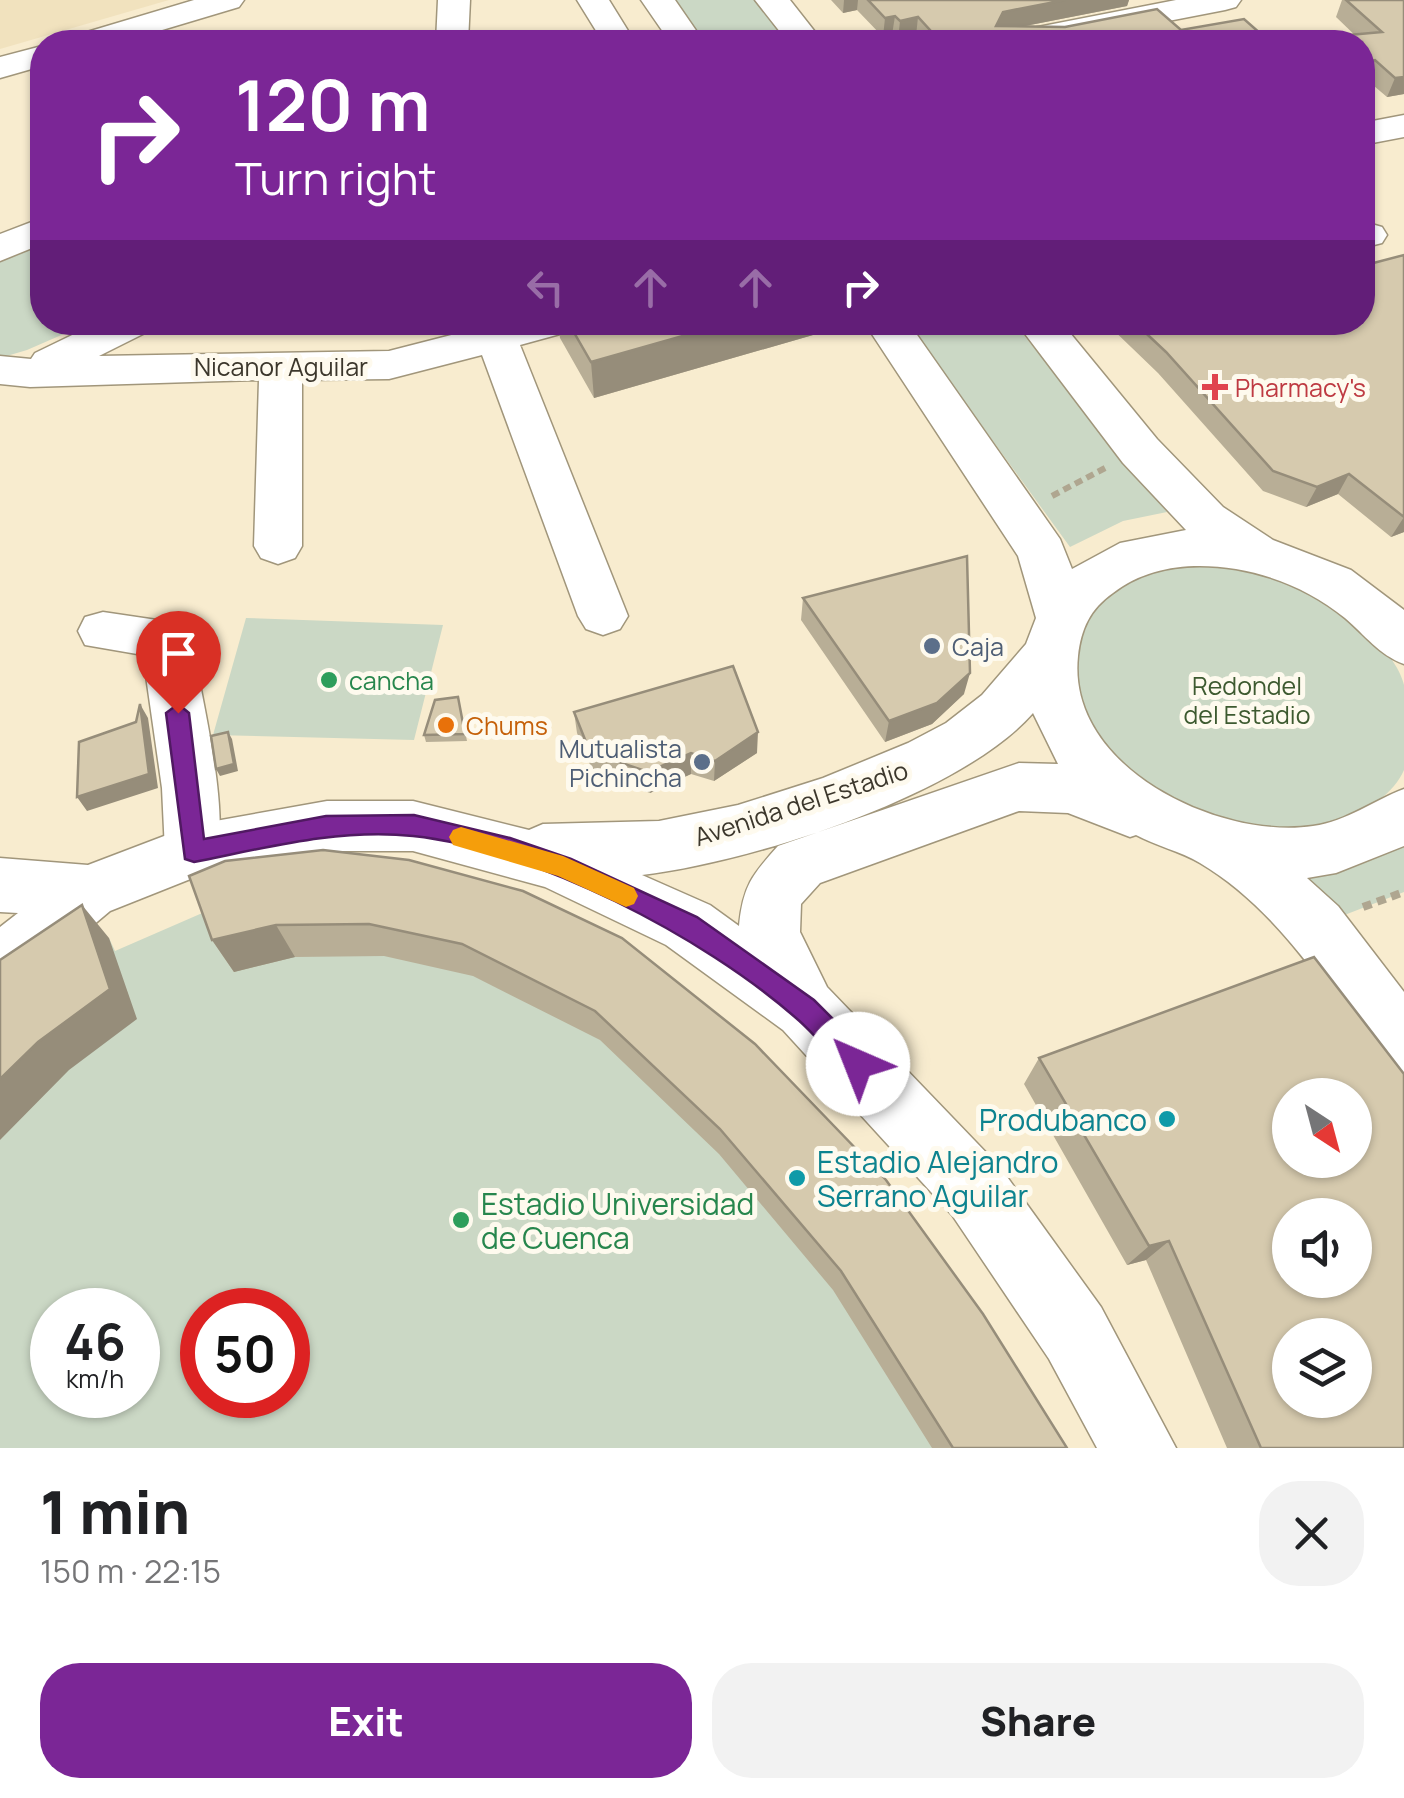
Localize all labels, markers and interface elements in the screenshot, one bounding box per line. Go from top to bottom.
text: 120 m [235,56,430,152]
icon: right [70,70,200,200]
text: Turn right [235,147,436,209]
icon: left [518,260,573,315]
icon: ahead [623,260,678,315]
icon: ahead [728,260,783,315]
icon: right [833,260,888,315]
street label: Nicanor Aguilar [194,349,368,384]
place label: Pharmacy's [1235,370,1366,405]
marker: Pharmacy's [1204,376,1226,398]
pin [136,611,221,714]
icon: arrive [151,626,206,681]
place label: Caja [952,629,1004,664]
marker: Caja [921,635,943,657]
place label: cancha [349,663,434,698]
park label: Redondel del Estadio [1184,668,1310,732]
marker: cancha [318,669,340,691]
place label: Chums [466,708,548,743]
marker: Chums [435,714,457,736]
place label: Mutualista Pichincha [559,731,682,795]
marker: Mutualista Pichincha [691,751,713,773]
street label: Avenida del Estadio [690,752,912,854]
position arrow [806,1012,910,1116]
north arrow [1272,1078,1372,1178]
map controls [1272,1078,1372,1418]
place label: Produbanco [979,1099,1147,1140]
marker: Produbanco [1156,1108,1178,1130]
place label: Estadio Alejandro Serrano Aguilar [817,1141,1059,1216]
marker: Estadio Alejandro Serrano Aguilar [786,1167,808,1189]
place label: Estadio Universidad de Cuenca [481,1183,754,1258]
button: sound [1272,1198,1372,1298]
marker: Estadio Universidad de Cuenca [450,1209,472,1231]
speed limit sign: 50 [180,1288,310,1418]
text: 46 [64,1307,126,1375]
button: layers [1272,1318,1372,1418]
text: km/h [66,1361,124,1396]
text: 1 min [40,1470,190,1552]
button: close [1259,1481,1364,1586]
text: 150 m · 22:15 [40,1549,221,1593]
button: Exit [40,1663,692,1778]
button: Share [712,1663,1364,1778]

